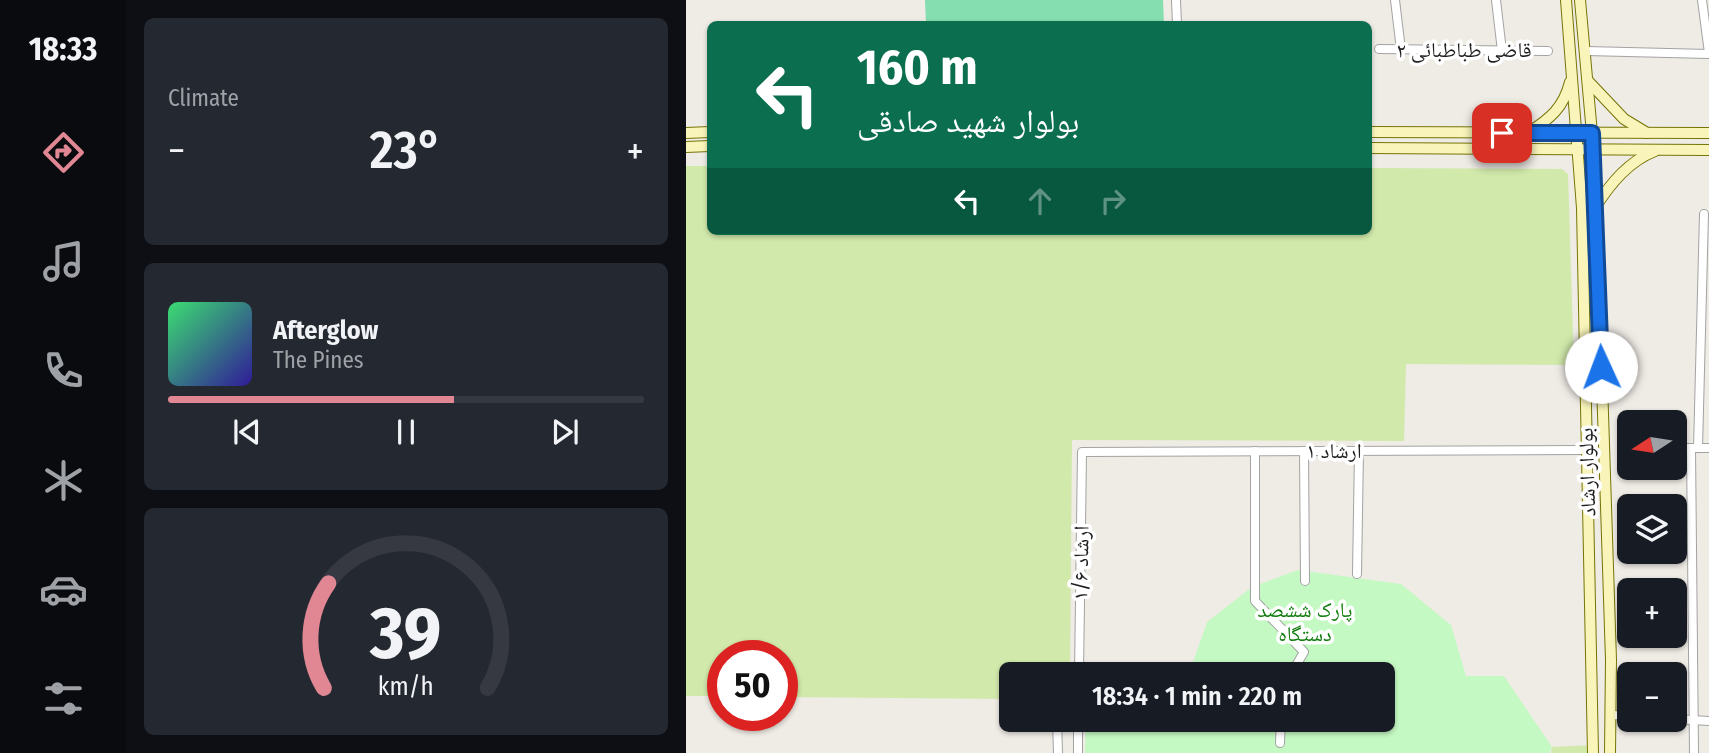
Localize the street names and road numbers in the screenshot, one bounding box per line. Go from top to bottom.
street label: قاضی طباطبائی ۲ [1396,37,1532,63]
street label: بولوار ارشاد [1572,427,1602,517]
street label: ارشاد ۱ [1306,438,1362,464]
street label: ارشاد ۱/۶ [1067,525,1095,601]

